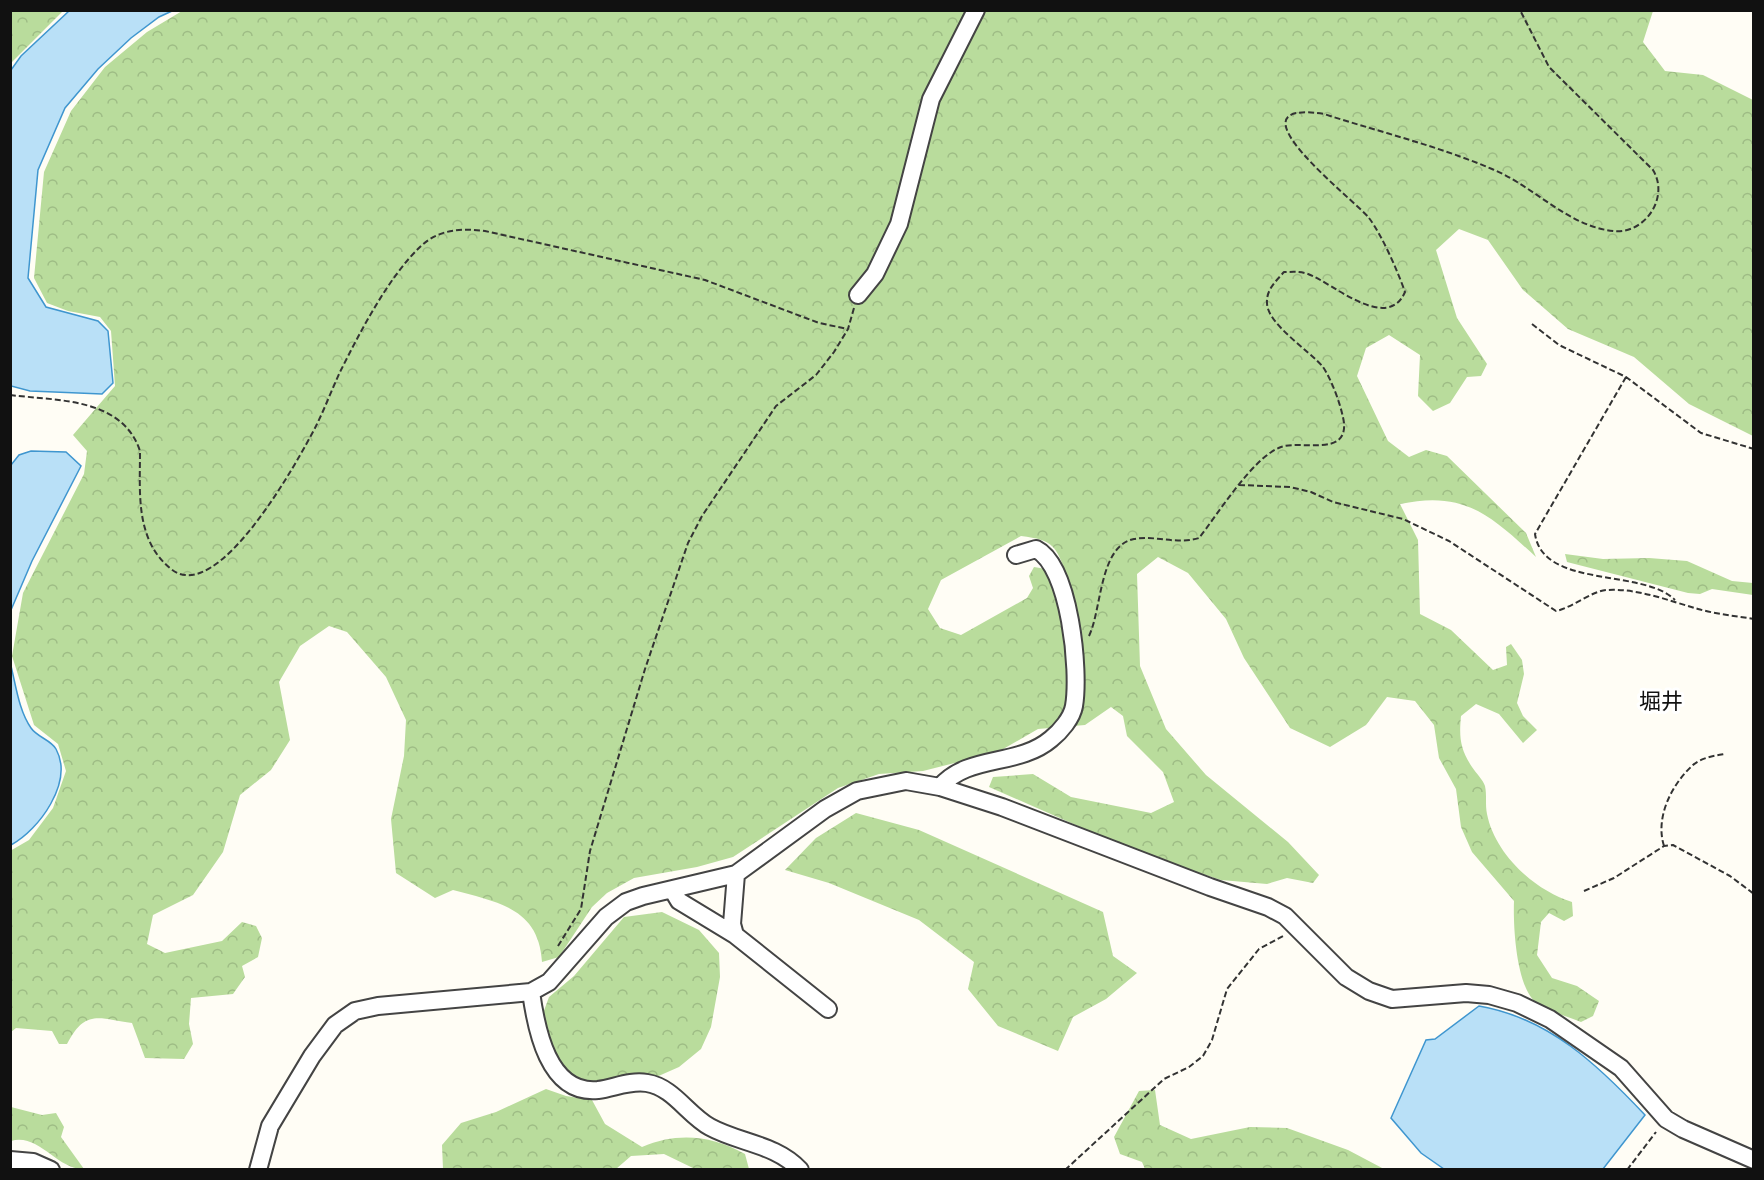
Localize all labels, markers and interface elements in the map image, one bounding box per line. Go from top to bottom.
district label: 堀井 [1639,686,1683,716]

